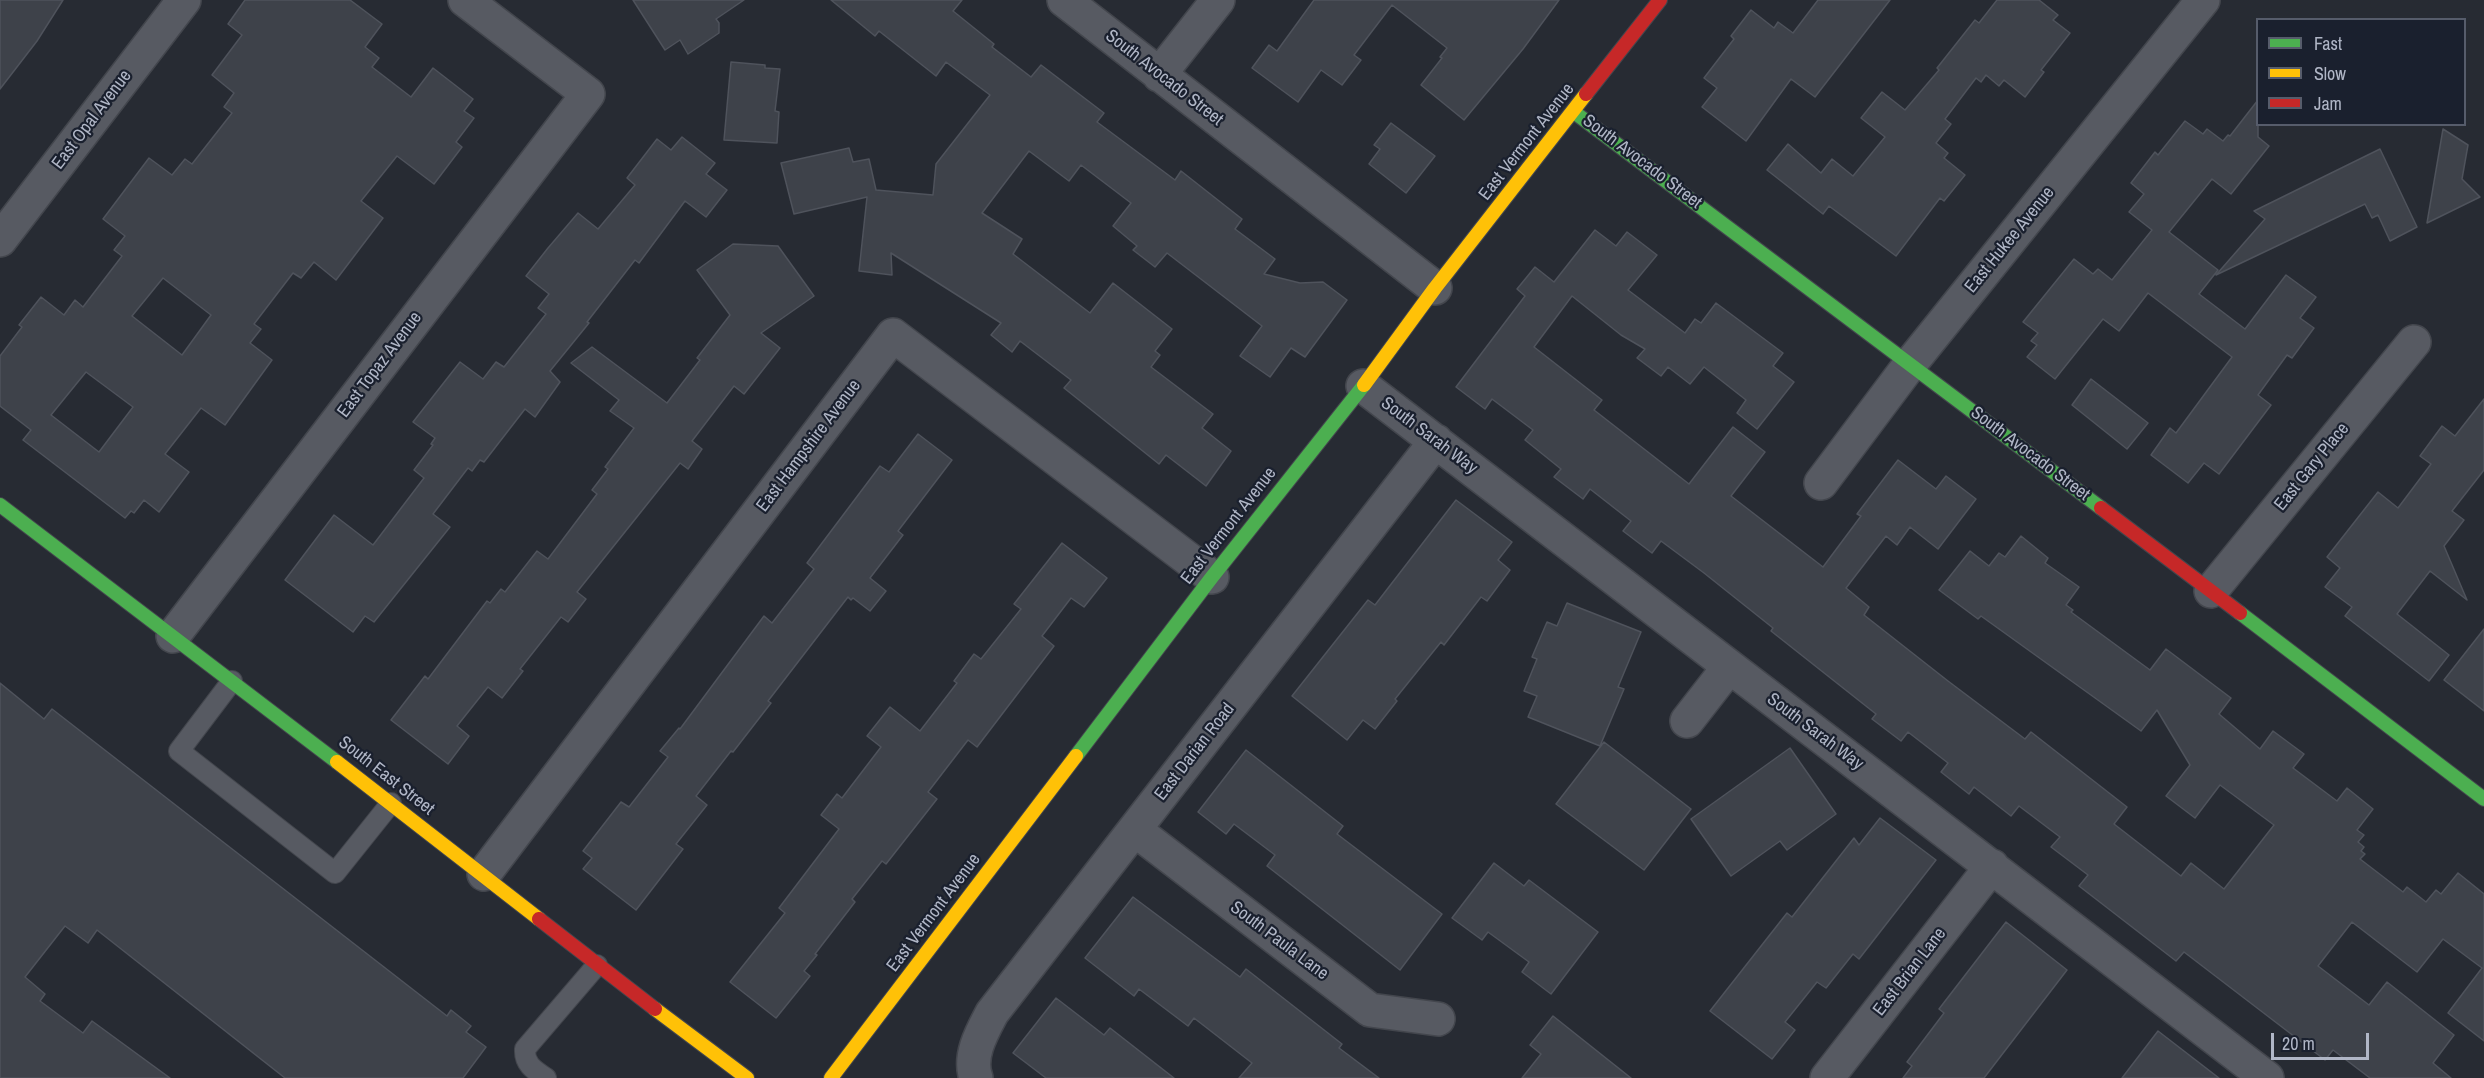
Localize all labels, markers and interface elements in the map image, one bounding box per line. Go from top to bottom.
legend [2256,18,2466,126]
street label: South Avocado Street [1101,25,1227,131]
text: Fast [2314,31,2342,56]
text: Slow [2314,61,2346,86]
street label: East Opal Avenue [48,66,136,174]
street label: East Vermont Avenue [1475,79,1579,205]
text: Jam [2314,91,2342,116]
street label: South Avocado Street [1578,110,1706,214]
street label: East Hukee Avenue [1961,183,2059,297]
street label: East Topaz Avenue [333,308,427,422]
street label: East Hampshire Avenue [752,376,866,516]
street label: South Sarah Way [1377,393,1481,479]
street label: South Avocado Street [1966,402,2094,506]
street label: East Gary Place [2270,419,2354,515]
street label: East Vermont Avenue [1177,463,1281,589]
street label: South Sarah Way [1763,689,1867,775]
street label: East Darian Road [1150,699,1240,805]
street label: South East Street [334,732,438,820]
street label: East Vermont Avenue [882,850,986,976]
street label: South Paula Lane [1226,897,1332,985]
street label: East Brian Lane [1869,924,1951,1020]
scale bar [2274,1021,2372,1059]
text: 20 m [2282,1031,2315,1056]

